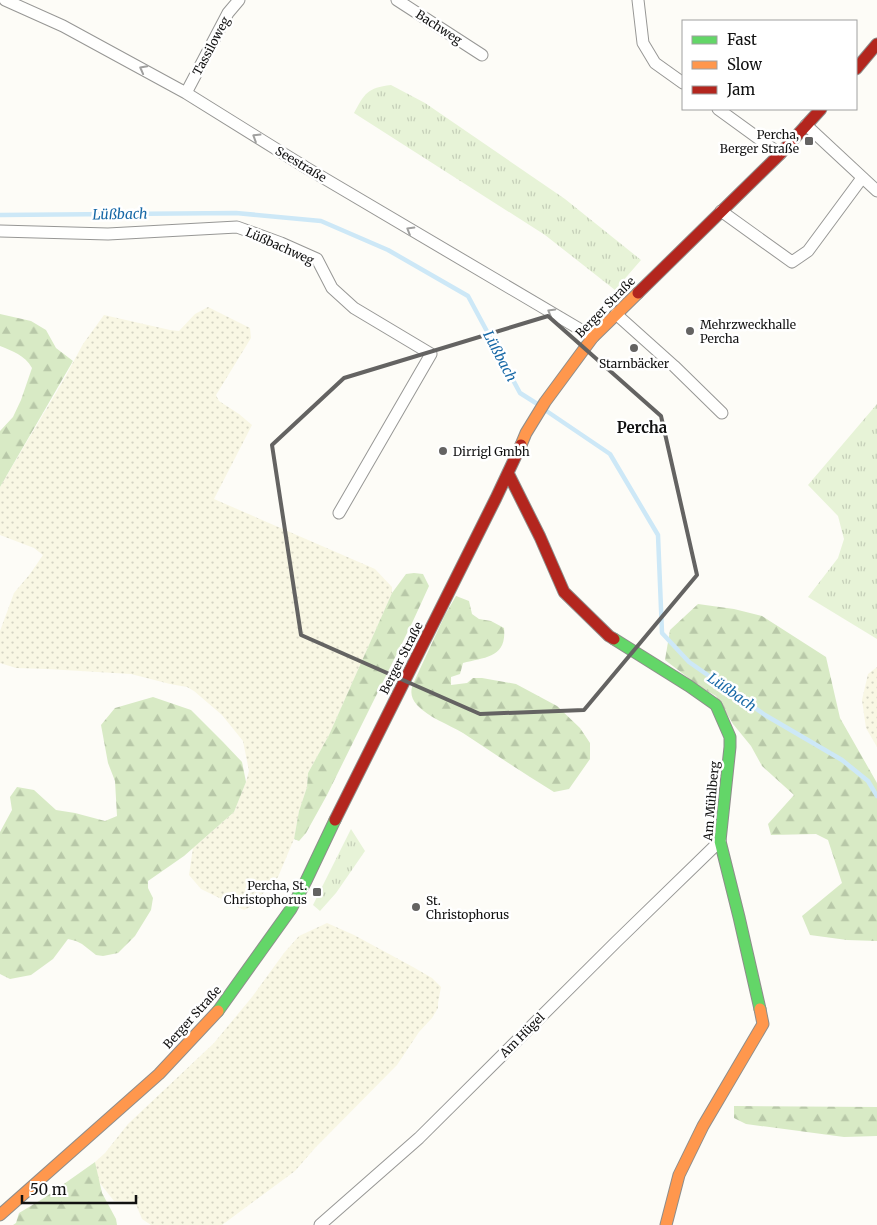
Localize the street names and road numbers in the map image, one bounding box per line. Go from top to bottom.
street label: Bachweg [413,7,466,48]
street label: Tassiloweg [189,13,233,78]
street label: Seestraße [273,143,329,185]
street label: Lüßbachweg [243,224,317,268]
street label: Berger Straße [572,273,638,341]
street label: Berger Straße [376,619,426,697]
street label: Am Mühlberg [700,760,722,842]
street label: Berger Straße [160,983,224,1051]
street label: Am Hügel [496,1009,548,1061]

